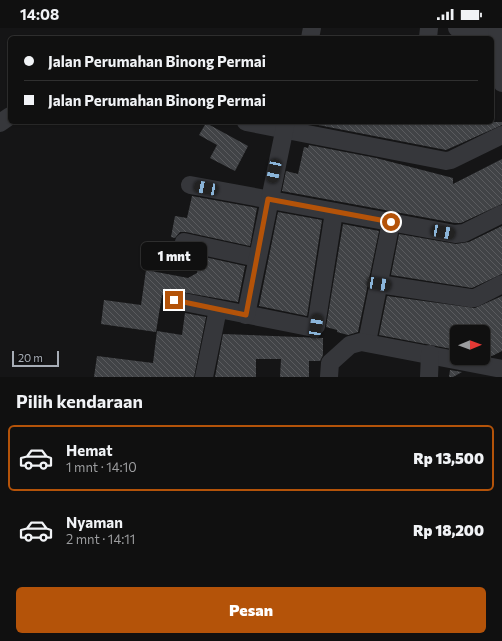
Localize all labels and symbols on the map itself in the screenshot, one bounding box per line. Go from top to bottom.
car [266,158,282,184]
car [193,180,219,196]
route start [382,213,400,231]
car [430,224,456,240]
callout: 1 mnt [141,242,207,270]
car [366,276,392,292]
route end [165,291,183,309]
car [308,313,324,339]
north arrow [450,325,490,365]
scale bar [12,349,59,368]

